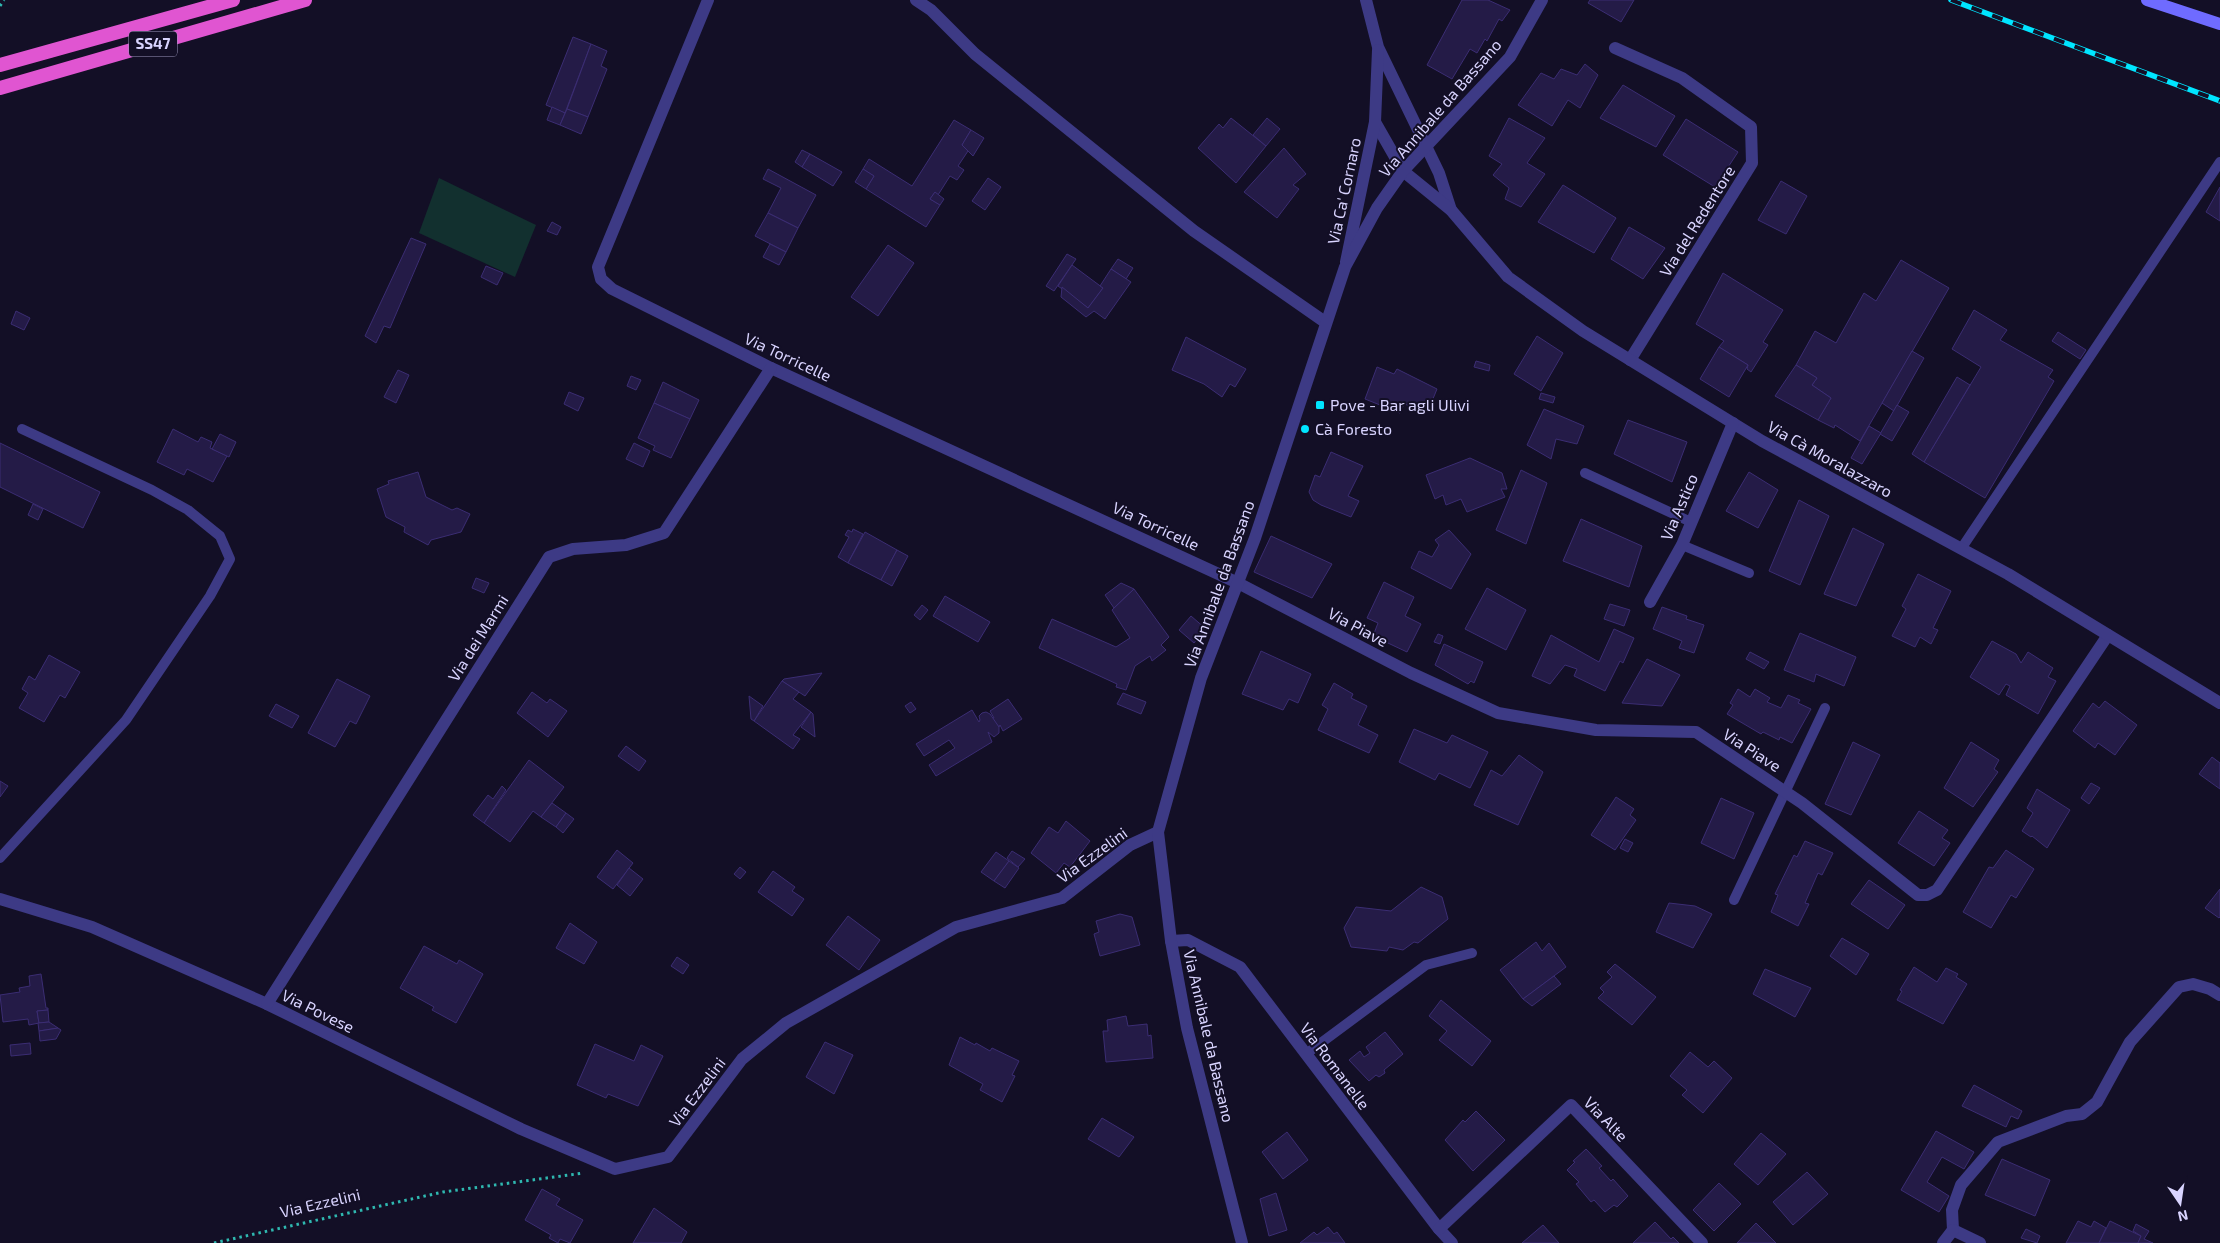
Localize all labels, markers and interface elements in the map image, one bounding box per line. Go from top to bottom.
road number: SS47 [129,32,177,56]
street label: Via Annibale da Bassano [1374,35,1505,181]
street label: Via Ca' Cornaro [1323,136,1364,246]
street label: Via del Redentore [1655,162,1738,280]
street label: Via Torricelle [742,328,835,385]
place label: Pove - Bar agli Ulivi [1330,395,1470,414]
marker: Pove - Bar agli Ulivi [1314,399,1326,411]
street label: Via Cà Moralazzaro [1765,416,1896,501]
place label: Cà Foresto [1315,419,1392,438]
marker: Cà Foresto [1299,423,1311,435]
street label: Via Astico [1656,471,1701,543]
street label: Via Torricelle [1110,497,1203,554]
street label: Via Annibale da Bassano [1179,498,1258,670]
street label: Via dei Marmi [443,591,512,685]
street label: Via Piave [1325,603,1391,650]
street label: Via Piave [1720,724,1785,775]
street label: Via Ezzelini [1053,823,1130,886]
street label: Via Annibale da Bassano [1180,948,1239,1124]
street label: Via Povese [279,985,357,1036]
street label: Via Romanelle [1297,1019,1374,1113]
street label: Via Ezzelini [664,1053,729,1130]
street label: Via Alte [1580,1092,1632,1145]
north arrow [2155,1178,2205,1228]
street label: Via Ezzelini [278,1184,362,1221]
text: N [2176,1207,2190,1226]

